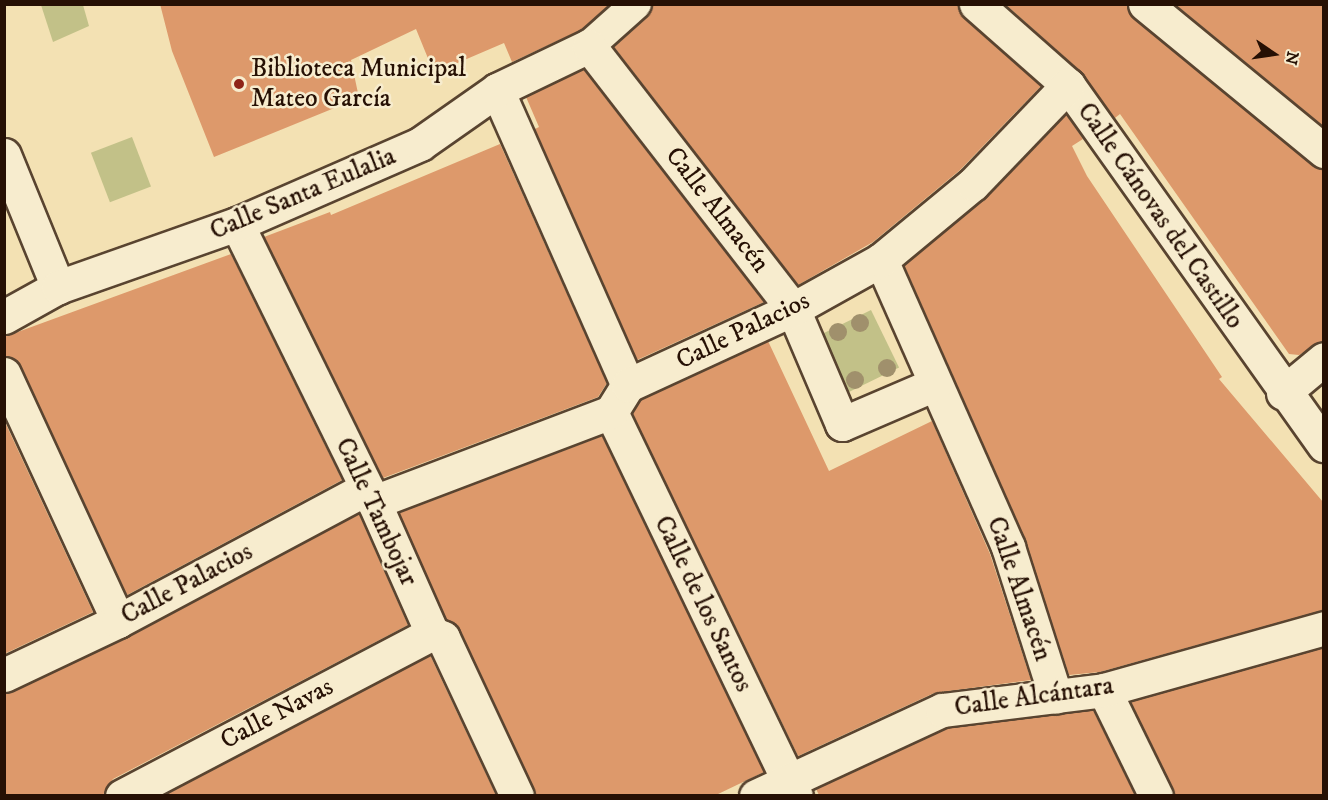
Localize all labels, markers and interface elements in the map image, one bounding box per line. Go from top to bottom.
north arrow [1244,24,1304,84]
text: N [1280,49,1303,67]
place label: Biblioteca Municipal Mateo García [251,53,466,114]
marker: Biblioteca Municipal Mateo García [232,77,246,91]
street label: Calle Cánovas del Castillo [1070,97,1250,335]
street label: Calle Santa Eulalia [205,141,401,247]
street label: Calle Almacén [658,141,776,279]
street label: Calle Palacios [671,285,815,377]
street label: Calle Tambojar [328,433,424,591]
street label: Calle de los Santos [647,511,759,697]
street label: Calle Almacén [980,513,1058,665]
street label: Calle Palacios [116,536,258,632]
street label: Calle Alcántara [952,670,1116,724]
street label: Calle Navas [215,671,339,757]

